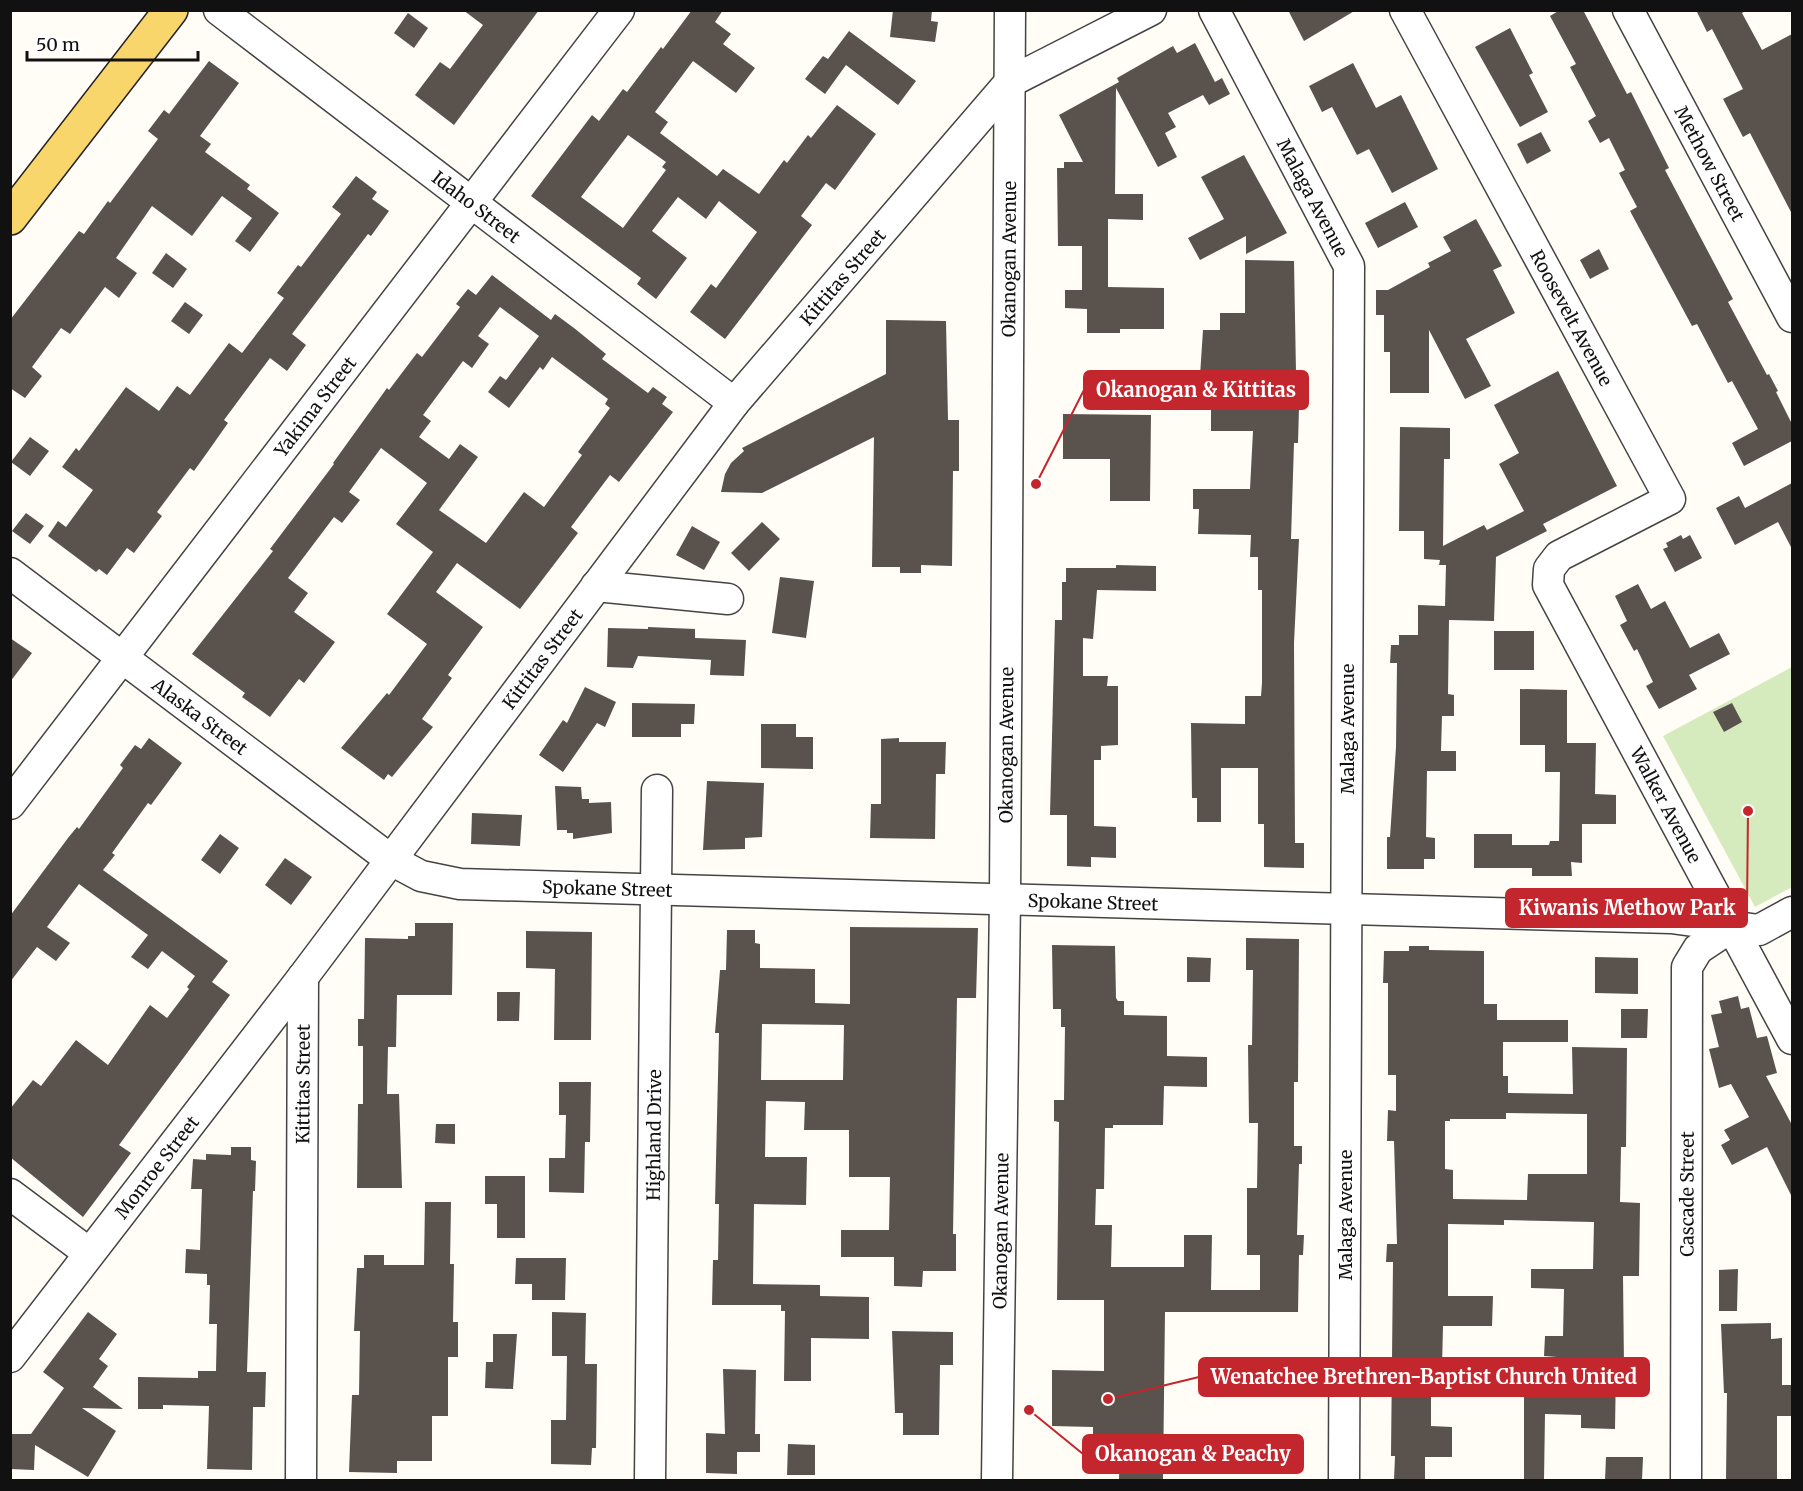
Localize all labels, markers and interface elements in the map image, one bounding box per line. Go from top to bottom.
scale bar [27,24,198,62]
text: 50 m [36,33,80,56]
street label: Methow Street [1670,102,1750,225]
street label: Malaga Avenue [1272,134,1354,261]
street label: Idaho Street [428,166,525,248]
street label: Okanogan Avenue [997,181,1021,337]
street label: Kittitas Street [795,224,890,330]
street label: Roosevelt Avenue [1526,246,1618,390]
street label: Yakima Street [268,352,361,462]
callout: Okanogan & Kittitas [1084,371,1308,409]
text: Okanogan & Kittitas [1096,377,1296,402]
street label: Kittitas Street [497,604,587,713]
street label: Malaga Avenue [1336,664,1359,794]
street label: Okanogan Avenue [994,667,1018,823]
street label: Alaska Street [147,672,252,760]
street label: Walker Avenue [1625,742,1707,867]
street label: Spokane Street [542,875,673,901]
street label: Spokane Street [1027,888,1159,915]
callout: Kiwanis Methow Park [1506,889,1747,927]
text: Kiwanis Methow Park [1518,895,1736,920]
street label: Kittitas Street [291,1024,314,1144]
street label: Highland Drive [641,1069,666,1201]
street label: Monroe Street [110,1111,203,1223]
street label: Cascade Street [1675,1131,1698,1257]
street label: Malaga Avenue [1334,1150,1357,1280]
street label: Okanogan Avenue [988,1153,1013,1309]
callout: Wenatchee Brethren-Baptist Church United [1199,1358,1649,1396]
text: Wenatchee Brethren-Baptist Church United [1210,1364,1637,1389]
callout: Okanogan & Peachy [1083,1435,1303,1473]
text: Okanogan & Peachy [1095,1441,1291,1466]

